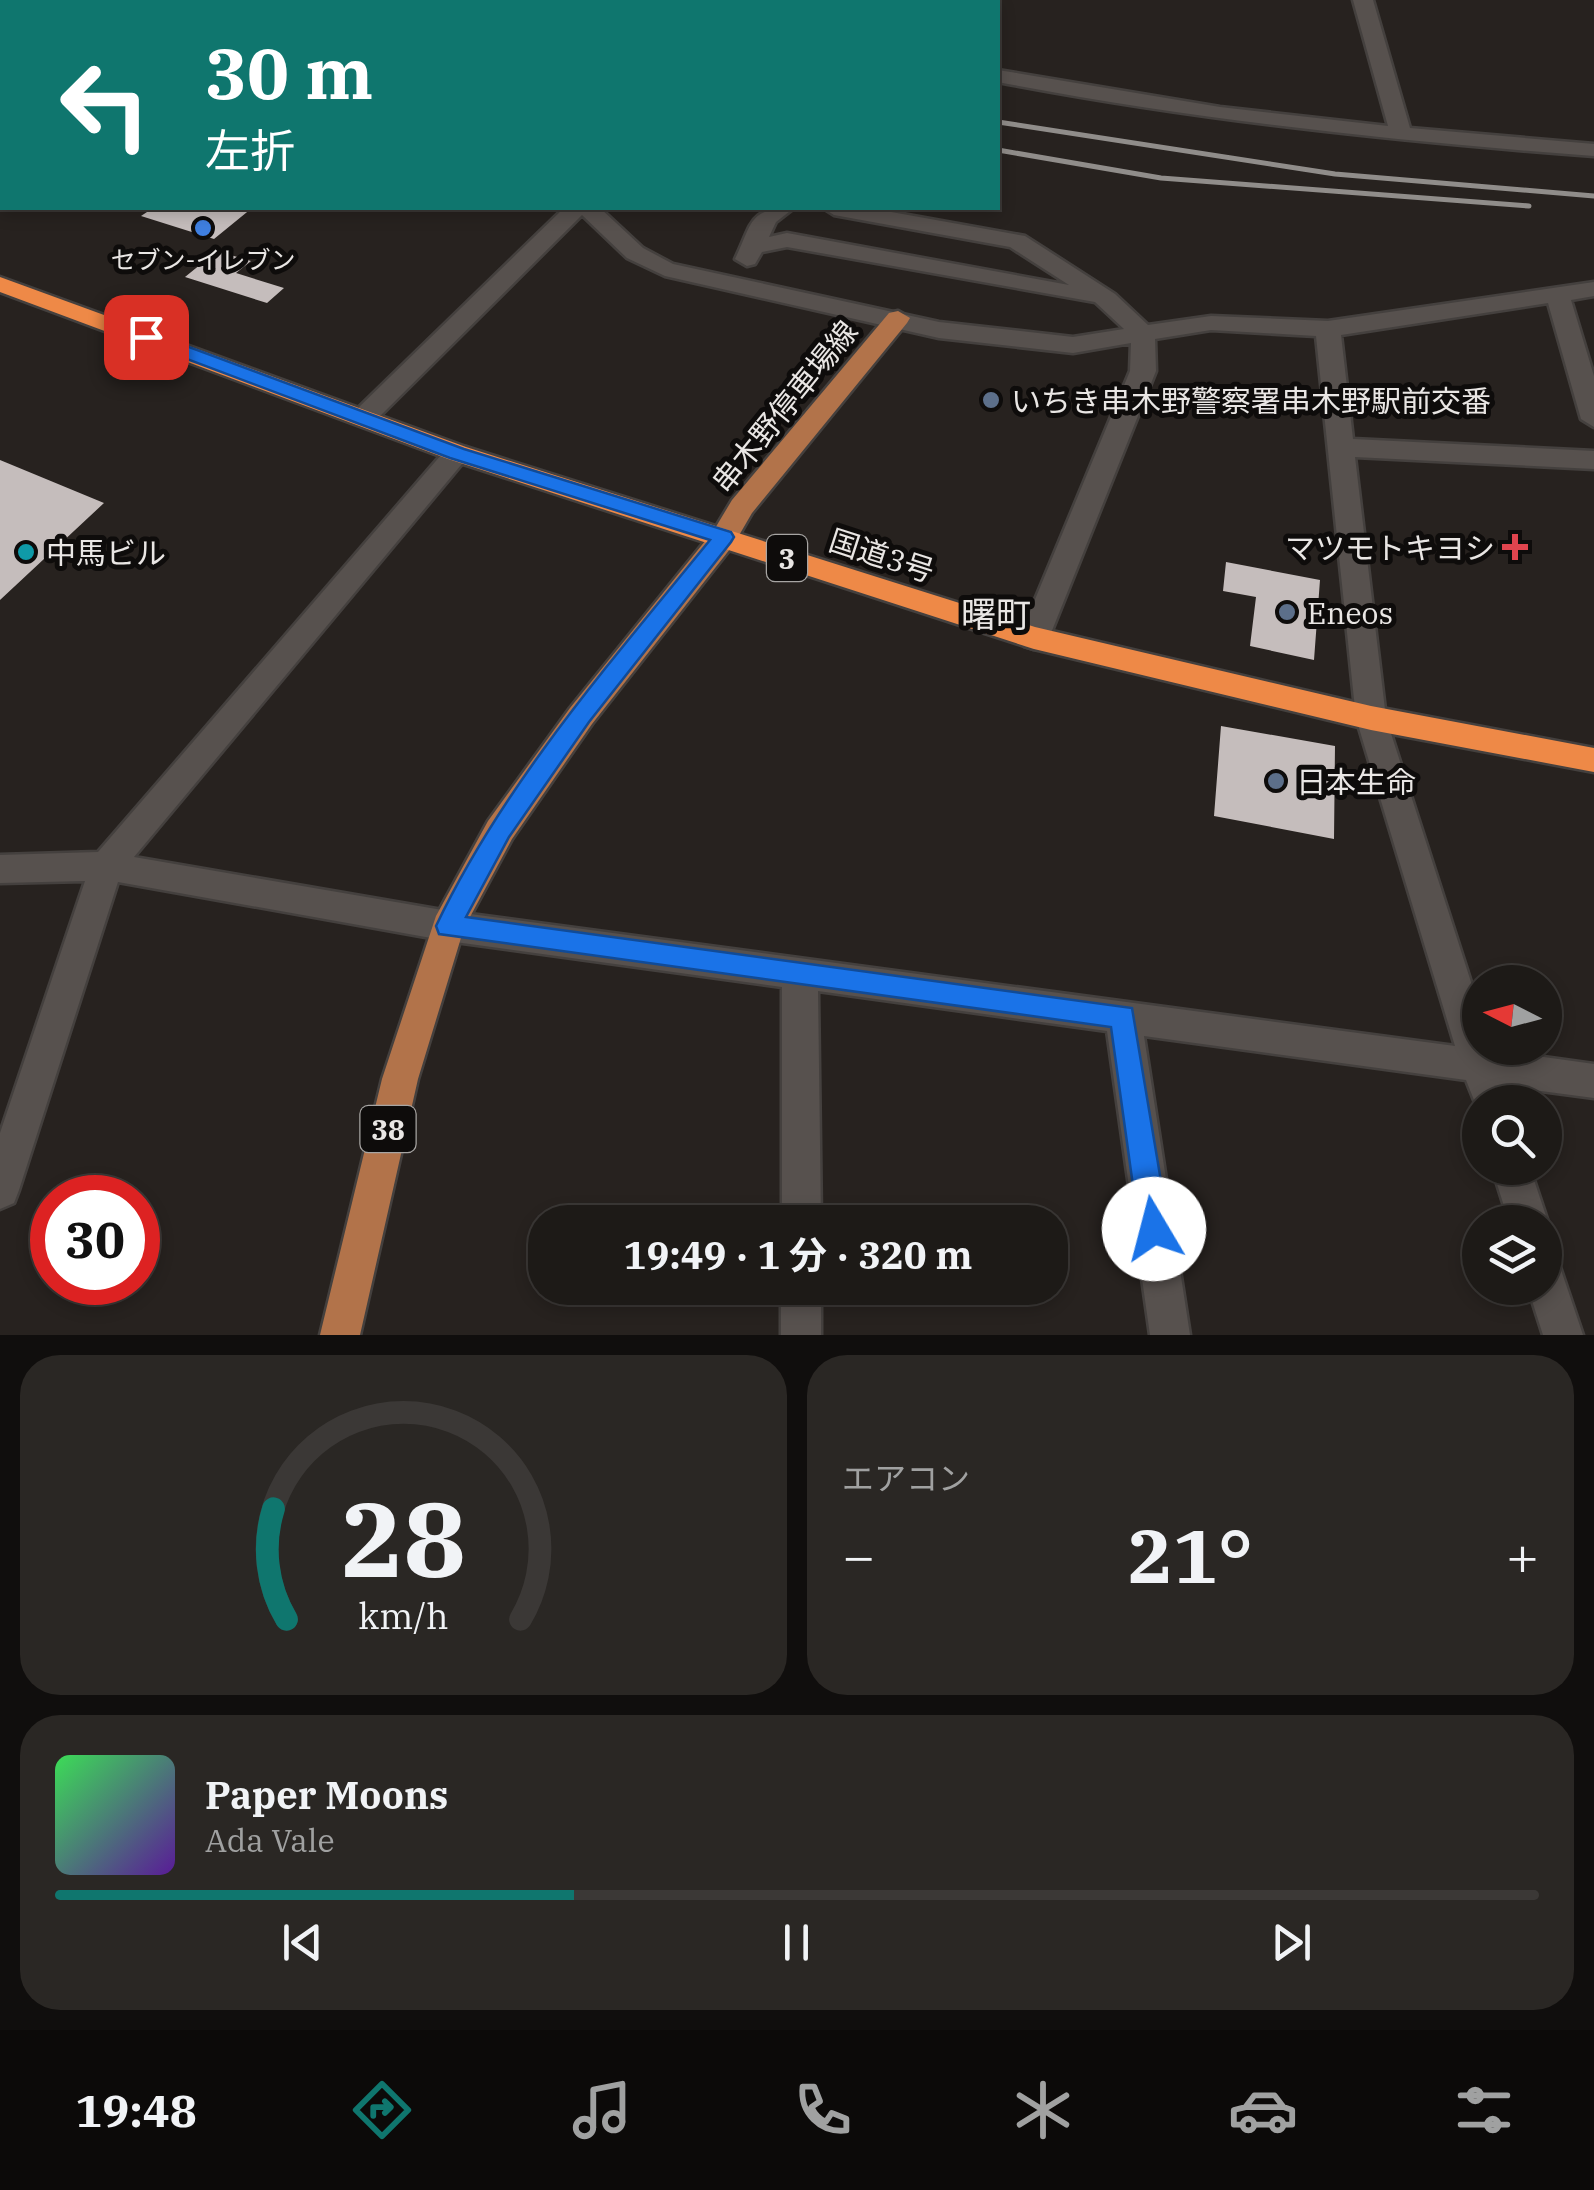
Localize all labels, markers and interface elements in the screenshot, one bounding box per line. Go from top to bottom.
text: 30 m [205,27,373,118]
icon: left [40,40,170,170]
text: 左折 [205,121,295,179]
marker: セブン-イレブン [192,217,214,239]
place label: セブン-イレブン [111,243,295,276]
pin [104,295,189,380]
icon: arrive [119,310,174,365]
street label: 串木野停車場線 [703,312,865,500]
place label: いちき串木野警察署串木野駅前交番 [1011,381,1491,420]
marker: いちき串木野警察署串木野駅前交番 [980,389,1002,411]
street label: 国道3号 [825,520,939,590]
place label: マツモトキヨシ [1285,528,1495,567]
place label: 中馬ビル [46,533,166,572]
road number: 3 [767,535,807,581]
marker: マツモトキヨシ [1504,536,1526,558]
marker: 中馬ビル [15,541,37,563]
district label: 曙町 [961,591,1031,637]
place label: Eneos [1307,593,1393,632]
marker: Eneos [1276,601,1298,623]
place label: 日本生命 [1296,762,1416,801]
marker: 日本生命 [1265,770,1287,792]
north arrow [1462,965,1562,1065]
map controls [1462,965,1562,1305]
button: search [1462,1085,1562,1185]
road number: 38 [360,1106,416,1152]
speed limit sign: 30 [30,1175,160,1305]
position arrow [1102,1177,1206,1281]
button: layers [1462,1205,1562,1305]
text: 19:49 · 1 分 · 320 m [624,1230,972,1279]
text: エアコン [842,1457,970,1499]
text: 28 [341,1470,466,1606]
text: 21° [1128,1506,1253,1604]
text: − [842,1520,875,1591]
text: + [1506,1520,1539,1591]
text: km/h [358,1592,449,1639]
text: Paper Moons [205,1770,448,1819]
text: Ada Vale [205,1819,335,1861]
icon: previous [275,1915,330,1970]
icon: pause [769,1915,824,1970]
icon: next [1264,1915,1319,1970]
icon: directions [347,2075,417,2145]
icon: music [567,2075,637,2145]
icon: phone [788,2075,858,2145]
icon: climate [1008,2075,1078,2145]
icon: car [1228,2075,1298,2145]
icon: filters [1449,2075,1519,2145]
text: 19:48 [75,2081,197,2139]

